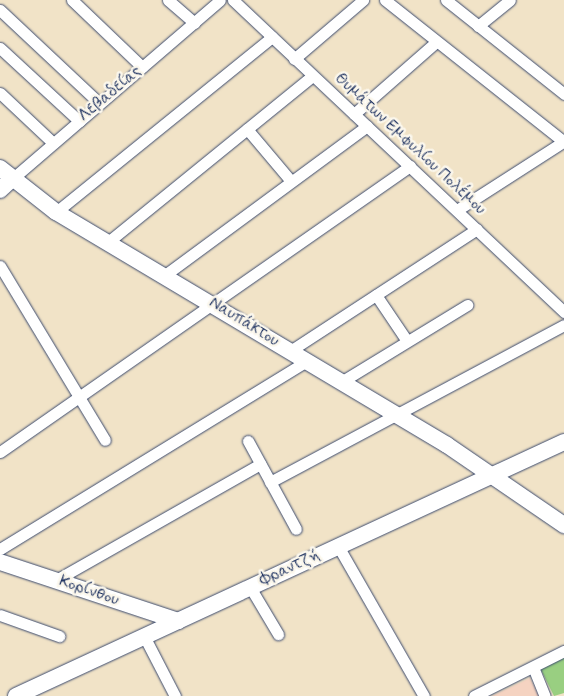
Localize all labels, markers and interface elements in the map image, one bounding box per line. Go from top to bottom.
street label: Λεβαδείας [75,62,145,126]
street label: Θυμάτων Εμφυλίου Πολέμου [331,69,489,219]
street label: Ναυπάκτου [206,293,282,351]
street label: Φραντζή [257,546,323,590]
street label: Κορίνθου [57,572,121,610]

